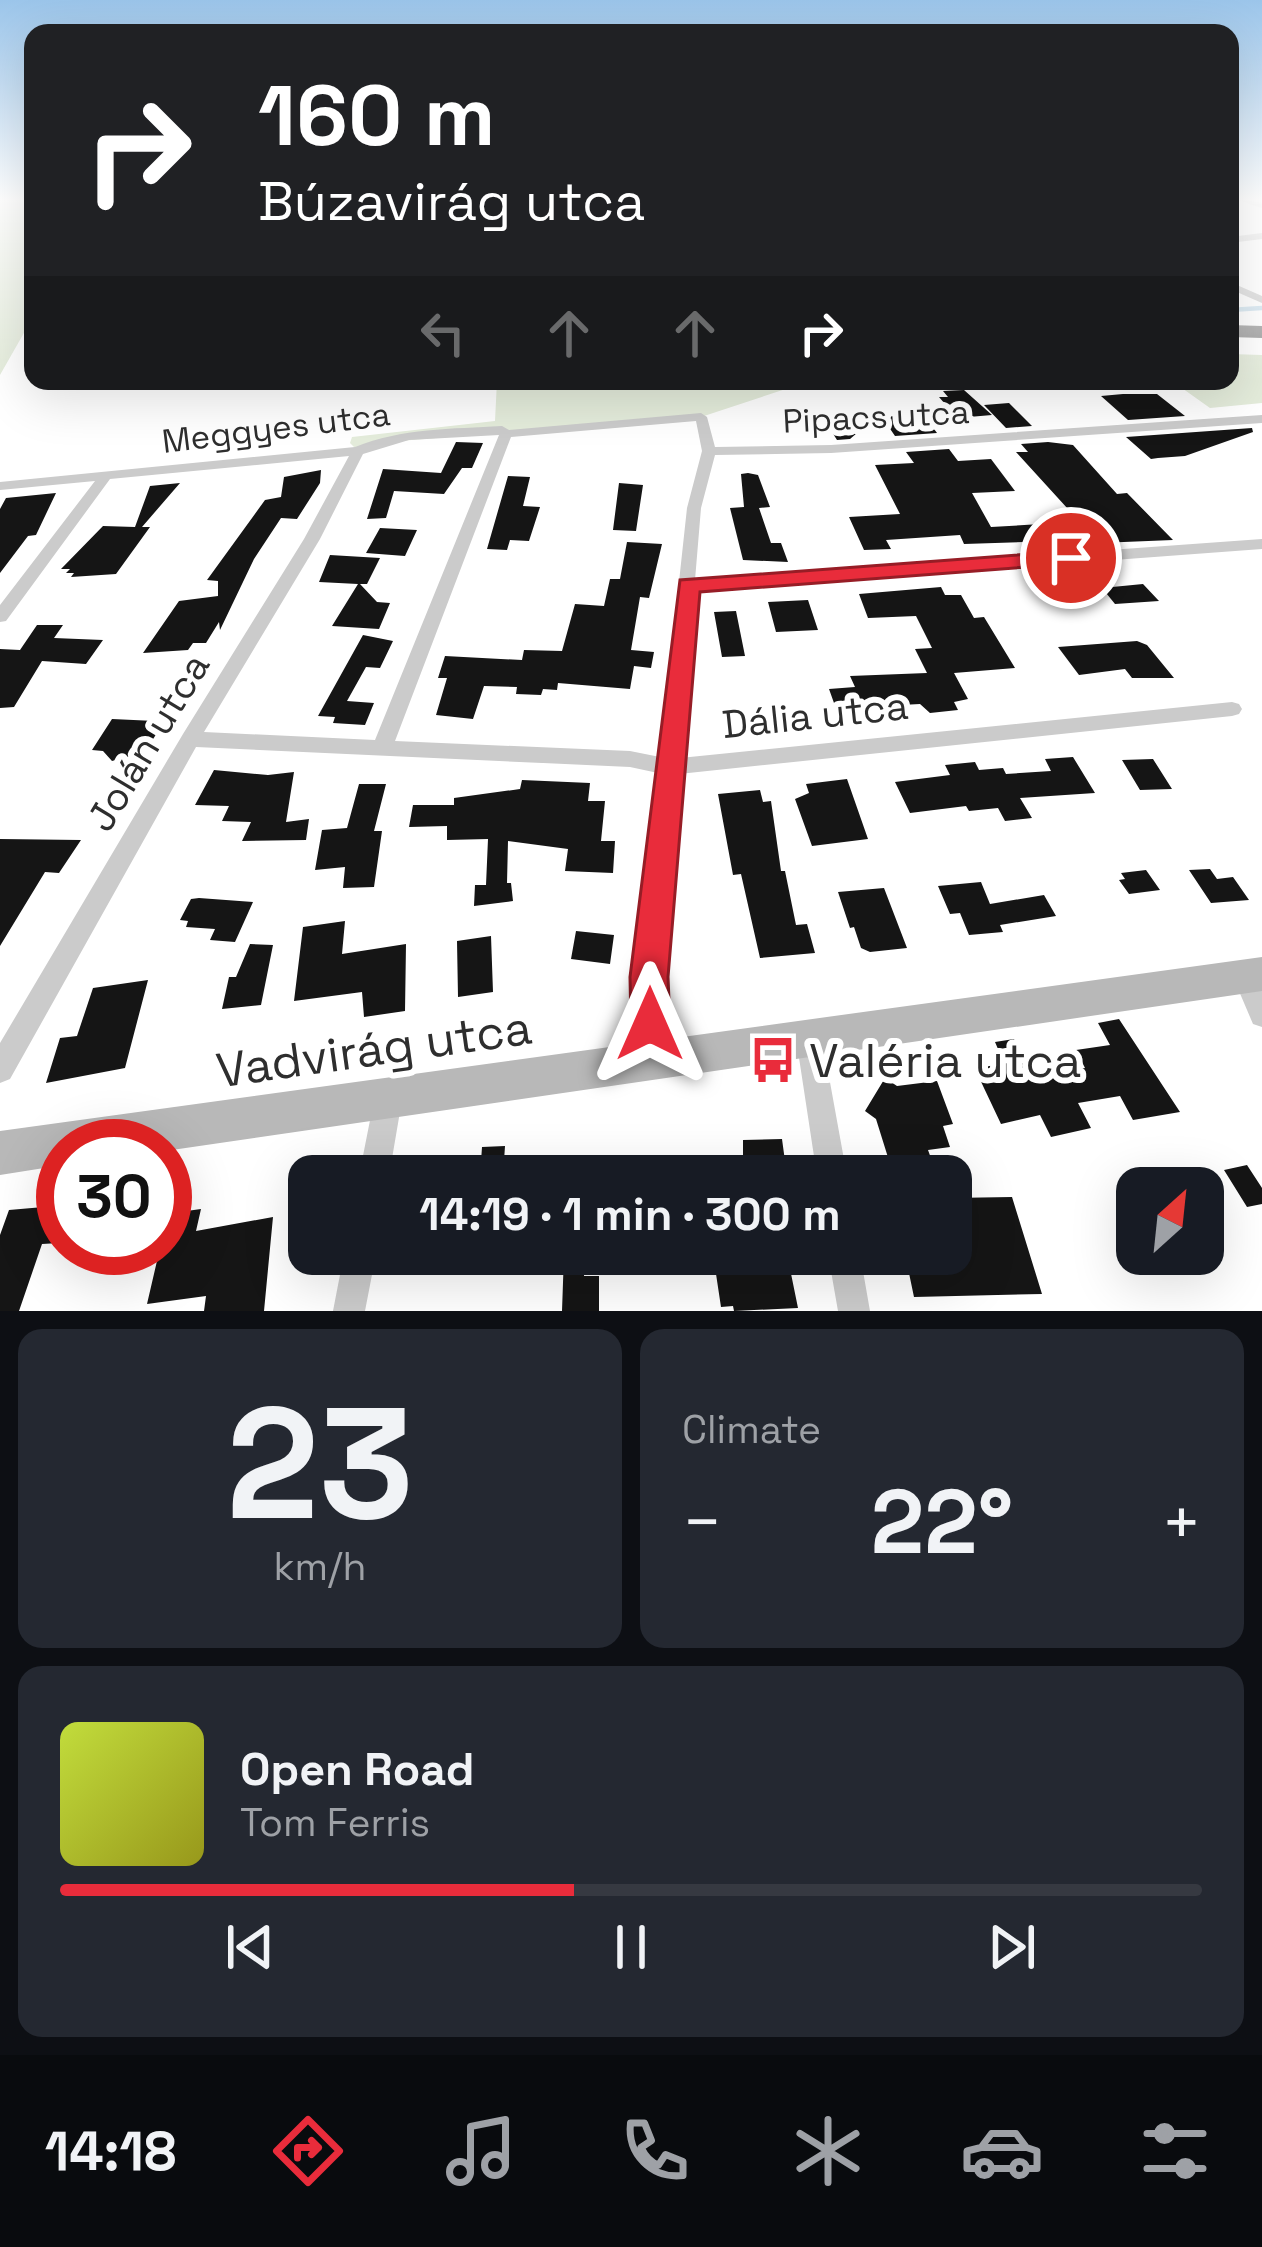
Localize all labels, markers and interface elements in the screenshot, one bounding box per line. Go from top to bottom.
text: 160 m [258,62,495,170]
icon: right [60,72,216,228]
text: Búzavirág utca [258,167,645,236]
icon: left [410,300,476,366]
icon: ahead [536,300,602,366]
icon: ahead [662,300,728,366]
icon: right [788,300,854,366]
street label: Pipacs utca [782,391,970,443]
street label: Meggyes utca [160,393,392,463]
pin [1020,507,1122,609]
icon: arrive [1038,525,1104,591]
street label: Jolán utca [76,644,220,840]
street label: Dália utca [720,681,910,749]
position arrow [587,961,713,1087]
street label: Vadvirág utca [212,997,536,1101]
place label: Valéria utca [809,1030,1081,1091]
bus stop icon: Valéria utca [748,1035,798,1085]
speed limit sign: 30 [36,1119,192,1275]
north arrow [1116,1167,1224,1275]
map controls [1116,1167,1224,1275]
text: 14:19 · 1 min · 300 m [419,1186,841,1243]
text: 23 [226,1364,414,1564]
text: Climate [682,1405,821,1454]
text: 22° [871,1464,1013,1579]
text: − [682,1480,723,1564]
text: + [1161,1480,1202,1564]
text: km/h [274,1542,366,1591]
text: Open Road [240,1741,475,1798]
text: Tom Ferris [240,1798,430,1847]
icon: previous [217,1914,283,1980]
icon: pause [598,1914,664,1980]
icon: next [979,1914,1045,1980]
icon: directions [266,2109,350,2193]
icon: music [439,2109,523,2193]
icon: phone [613,2109,697,2193]
icon: climate [786,2109,870,2193]
icon: car [960,2109,1044,2193]
icon: filters [1133,2109,1217,2193]
text: 14:18 [45,2117,176,2186]

